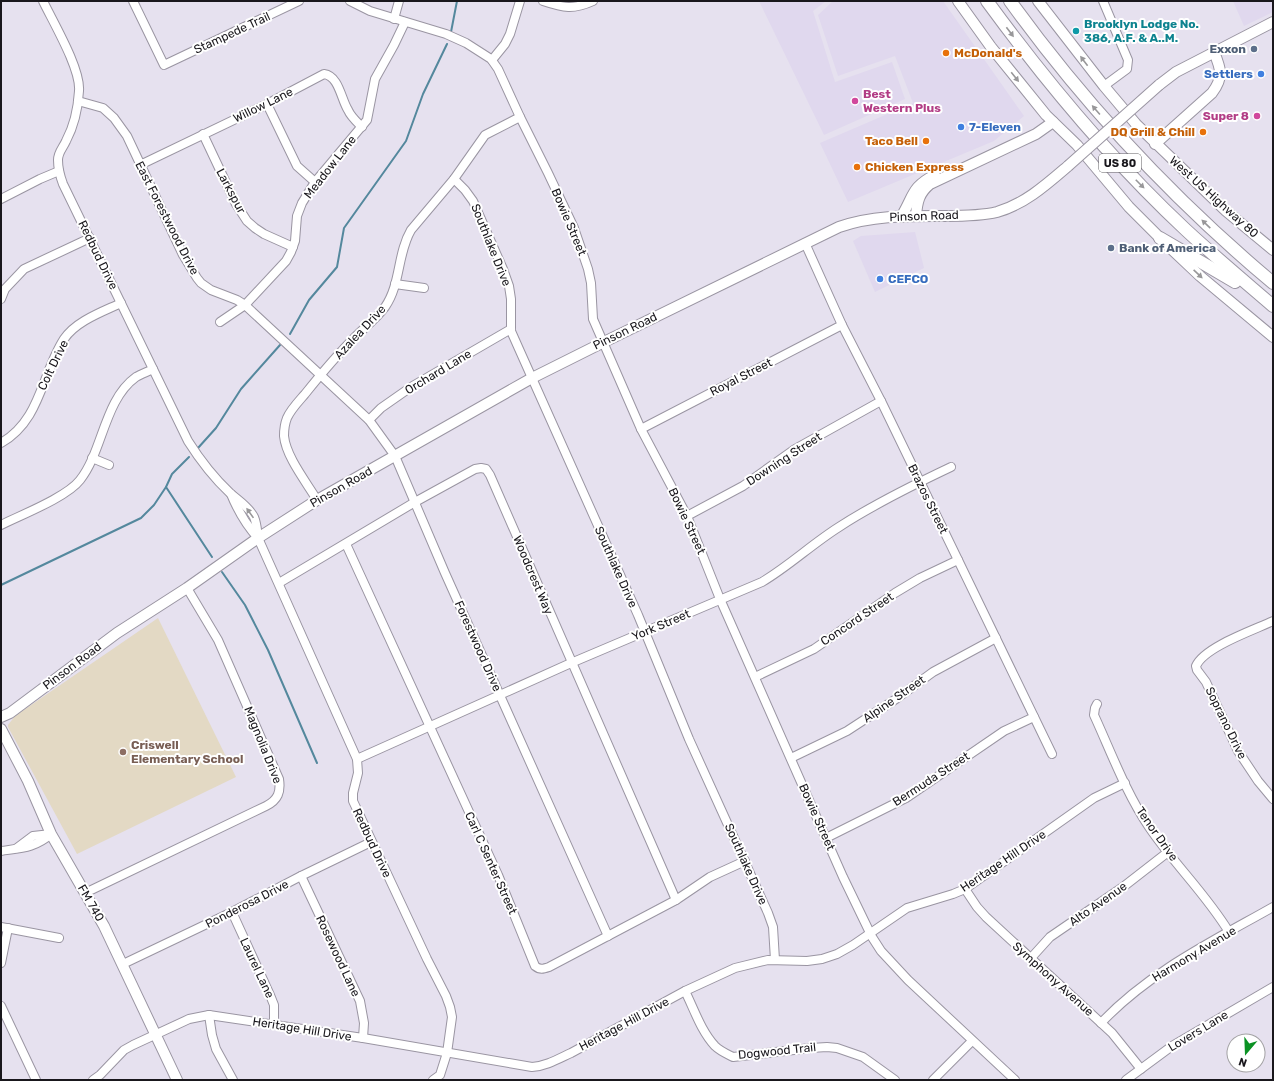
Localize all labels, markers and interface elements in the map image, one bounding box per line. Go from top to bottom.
street label: Stampede Trail [192,9,273,57]
place label: Brooklyn Lodge No. 386, A.F. & A..M. [1084,17,1199,45]
marker: Brooklyn Lodge No. 386, A.F. & A..M. [1071,26,1081,36]
one-way arrow [1006,27,1014,38]
place label: Exxon [1209,42,1246,56]
marker: Exxon [1249,44,1259,54]
place label: McDonald's [954,46,1022,60]
marker: McDonald's [941,48,951,58]
one-way arrow [1080,56,1089,67]
place label: Settlers [1204,67,1253,81]
marker: Settlers [1256,69,1266,79]
one-way arrow [1011,72,1019,82]
street label: Willow Lane [231,84,295,125]
place label: Best Western Plus [863,87,941,115]
marker: Best Western Plus [850,96,860,106]
one-way arrow [1092,105,1101,115]
place label: Super 8 [1203,109,1249,123]
marker: Super 8 [1252,111,1262,121]
place label: 7-Eleven [969,120,1021,134]
marker: 7-Eleven [956,122,966,132]
place label: DQ Grill & Chill [1110,125,1195,139]
marker: DQ Grill & Chill [1198,127,1208,137]
street label: Meadow Lane [301,132,359,201]
place label: Taco Bell [865,134,918,148]
marker: Taco Bell [921,136,931,146]
street label: West US Highway 80 [1167,153,1261,241]
road number: US 80 [1099,154,1141,172]
street label: East Forestwood Drive [132,159,202,277]
place label: Chicken Express [865,160,964,174]
marker: Chicken Express [852,162,862,172]
street label: Larkspur [213,166,249,216]
one-way arrow [1135,179,1145,189]
street label: Bowie Street [549,186,590,258]
street label: Southlake Drive [468,202,514,288]
street label: Pinson Road [889,208,959,224]
street label: Redbud Drive [75,218,121,292]
one-way arrow [1201,219,1211,229]
place label: Bank of America [1119,241,1216,255]
marker: Bank of America [1106,243,1116,253]
one-way arrow [1193,270,1204,279]
place label: CEFCO [888,272,928,286]
marker: CEFCO [875,274,885,284]
street label: Azalea Drive [331,302,389,362]
street label: Pinson Road [591,309,659,353]
street label: Colt Drive [35,337,71,392]
street label: Orchard Lane [402,347,474,397]
street label: Royal Street [708,355,775,399]
street label: Downing Street [744,429,824,489]
street label: Brazos Street [905,462,951,536]
street label: Pinson Road [307,464,375,510]
street label: Bowie Street [666,486,709,557]
one-way arrow [246,507,254,518]
street label: Southlake Drive [592,524,640,610]
street label: Woodcrest Way [510,534,556,617]
street label: Concord Street [818,589,896,649]
street label: Forestwood Drive [452,598,504,694]
street label: York Street [630,606,693,644]
street label: Pinson Road [40,639,104,693]
street label: Alpine Street [860,672,928,726]
street label: Soprano Drive [1202,685,1250,762]
street label: Magnolia Drive [241,704,285,786]
place label: Criswell Elementary School [131,738,243,766]
marker: Criswell Elementary School [118,747,128,757]
street label: Bermuda Street [890,749,972,809]
street label: Bowie Street [796,781,838,853]
street label: Tenor Drive [1133,804,1181,864]
street label: Redbud Drive [350,806,394,880]
street label: Carl C Senter Street [462,810,520,917]
street label: Southlake Drive [722,821,770,907]
street label: Heritage Hill Drive [958,827,1049,895]
street label: Ponderosa Drive [203,877,291,931]
street label: Alto Avenue [1066,879,1130,929]
street label: FM 740 [75,882,107,924]
street label: Rosewood Lane [313,913,363,999]
street label: Harmony Avenue [1150,923,1239,985]
street label: Laurel Lane [237,936,277,1001]
street label: Symphony Avenue [1010,939,1097,1019]
street label: Heritage Hill Drive [577,994,672,1054]
street label: Lovers Lane [1165,1007,1231,1054]
street label: Heritage Hill Drive [252,1014,353,1044]
north arrow [1226,1033,1266,1073]
street label: Dogwood Trail [737,1040,817,1062]
text: N [1237,1055,1249,1069]

